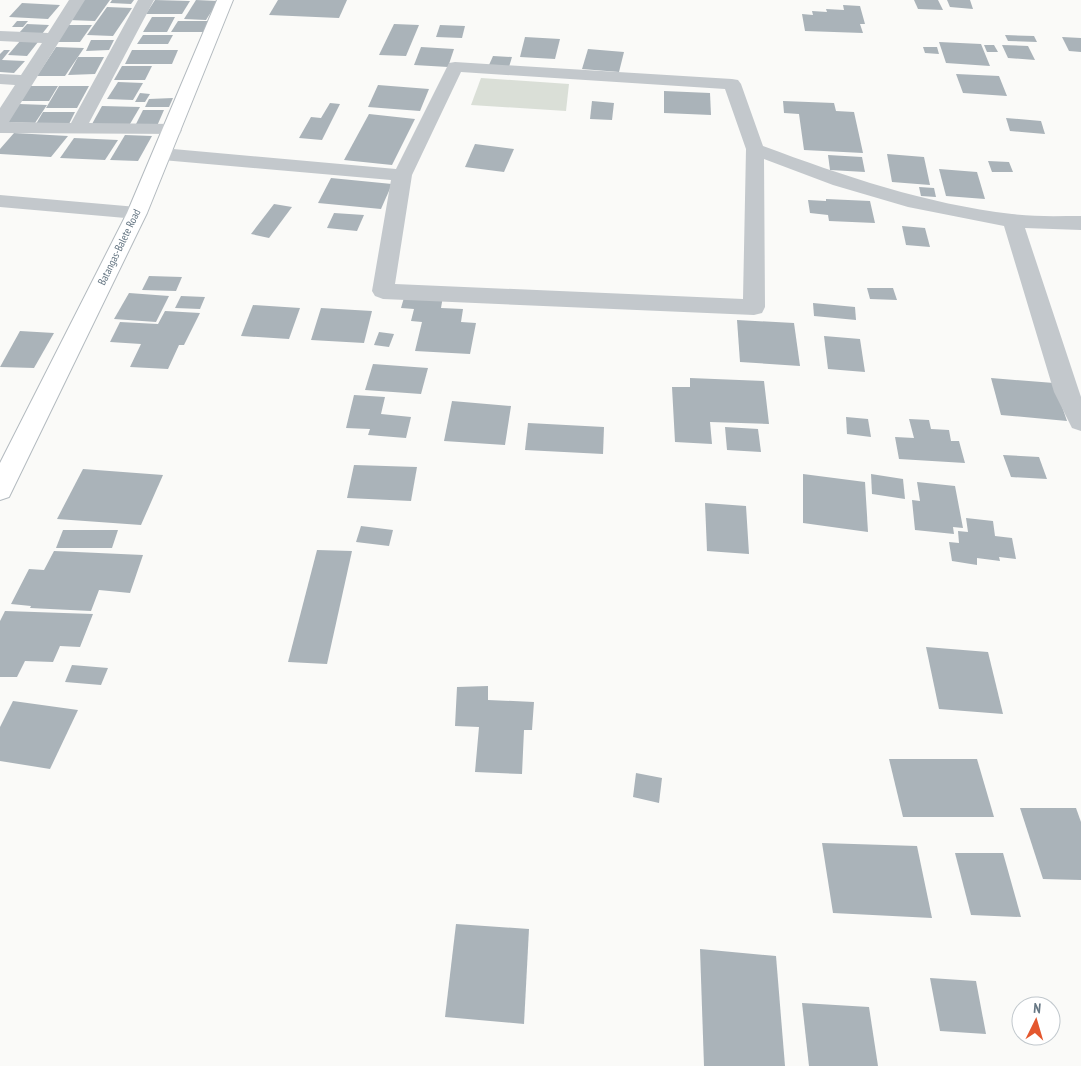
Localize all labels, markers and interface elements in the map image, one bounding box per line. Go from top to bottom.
street label: Batangas-Balete Road [94,206,144,287]
north arrow [1011,996,1061,1046]
text: N [1033,999,1042,1017]

